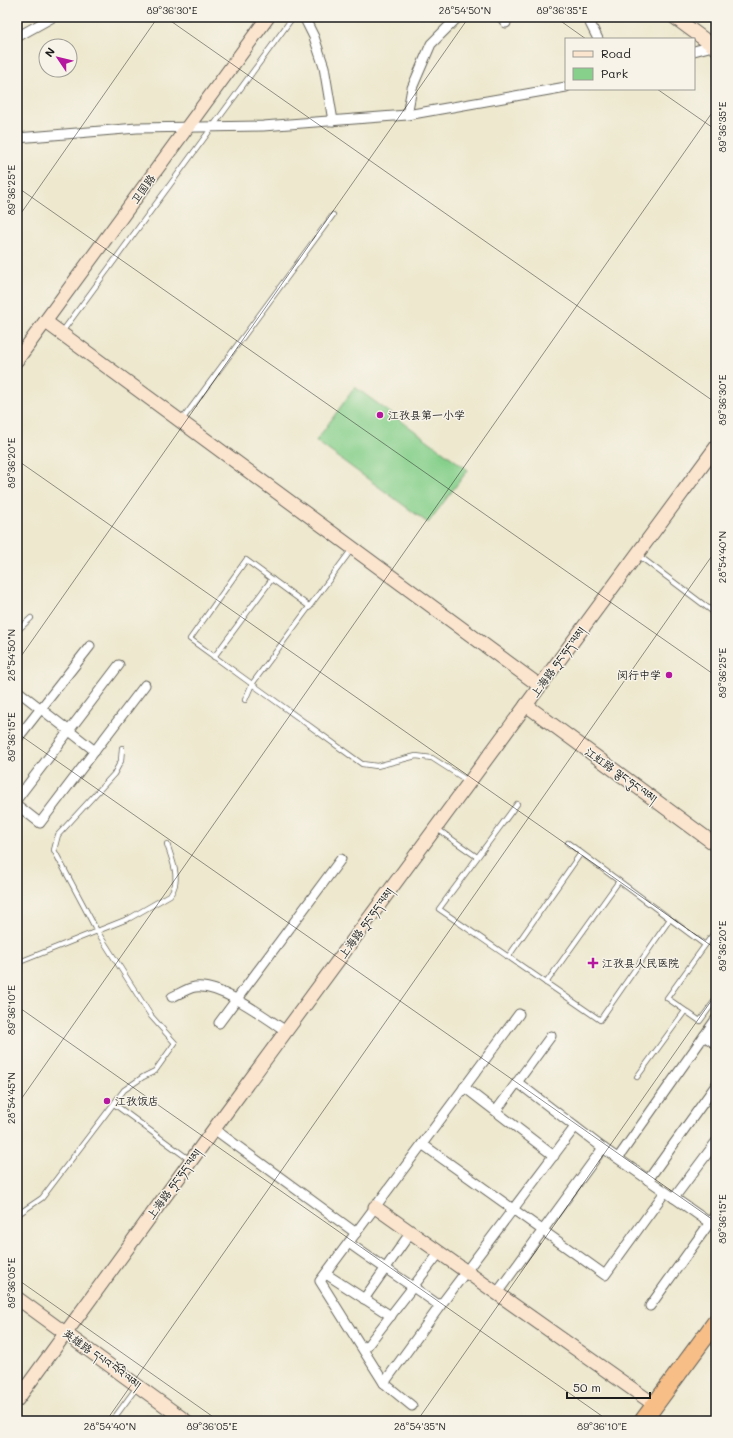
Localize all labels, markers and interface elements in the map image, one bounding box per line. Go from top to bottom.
text: 89°36'30"E [146,3,198,17]
text: 28°54'50"N [439,3,491,17]
text: 89°36'35"E [537,3,588,17]
north arrow [38,38,78,78]
legend [565,38,695,90]
text: N [41,44,58,60]
text: Road [601,45,631,61]
text: Park [601,65,628,81]
text: 89°36'35"E [715,101,729,152]
text: 89°36'25"E [4,164,18,215]
street label: 卫国路 [127,171,158,206]
text: 89°36'30"E [715,374,729,426]
place label: 江孜县第一小学 [388,407,465,422]
marker: 江孜县第一小学 [375,410,385,420]
text: 89°36'20"E [4,437,18,488]
text: 28°54'40"N [715,531,729,583]
street label: 上海路 ཧྲང་ཧད་ལམ། [527,623,591,702]
text: 28°54'50"N [4,629,18,681]
text: 89°36'25"E [715,647,729,698]
place label: 闵行中学 [617,667,661,682]
marker: 闵行中学 [664,670,674,680]
text: 89°36'15"E [4,712,18,762]
street label: 江虹路 ལྕང་ཧུང་ལམ། [581,743,661,809]
street label: 上海路 ཧྲང་ཧད་ལམ། [335,884,399,963]
text: 89°36'20"E [715,920,729,971]
place label: 江孜县人民医院 [602,955,679,970]
marker: 江孜县人民医院 [587,957,599,969]
text: 89°36'10"E [4,985,18,1035]
text: 28°54'45"N [4,1072,18,1124]
place label: 江孜饭店 [115,1093,159,1108]
marker: 江孜饭店 [102,1096,112,1106]
street label: 上海路 ཧྲང་ཧད་ལམ། [143,1145,207,1224]
text: 89°36'15"E [715,1194,729,1244]
text: 89°36'05"E [4,1257,18,1309]
street label: 英雄路 དཔའ་བོའི་ལམ། [58,1324,145,1395]
scale bar [567,1374,650,1400]
text: 50 m [573,1379,601,1395]
text: 28°54'40"N [84,1419,136,1433]
text: 89°36'05"E [186,1419,238,1433]
text: 28°54'35"N [394,1419,446,1433]
text: 89°36'10"E [577,1419,627,1433]

